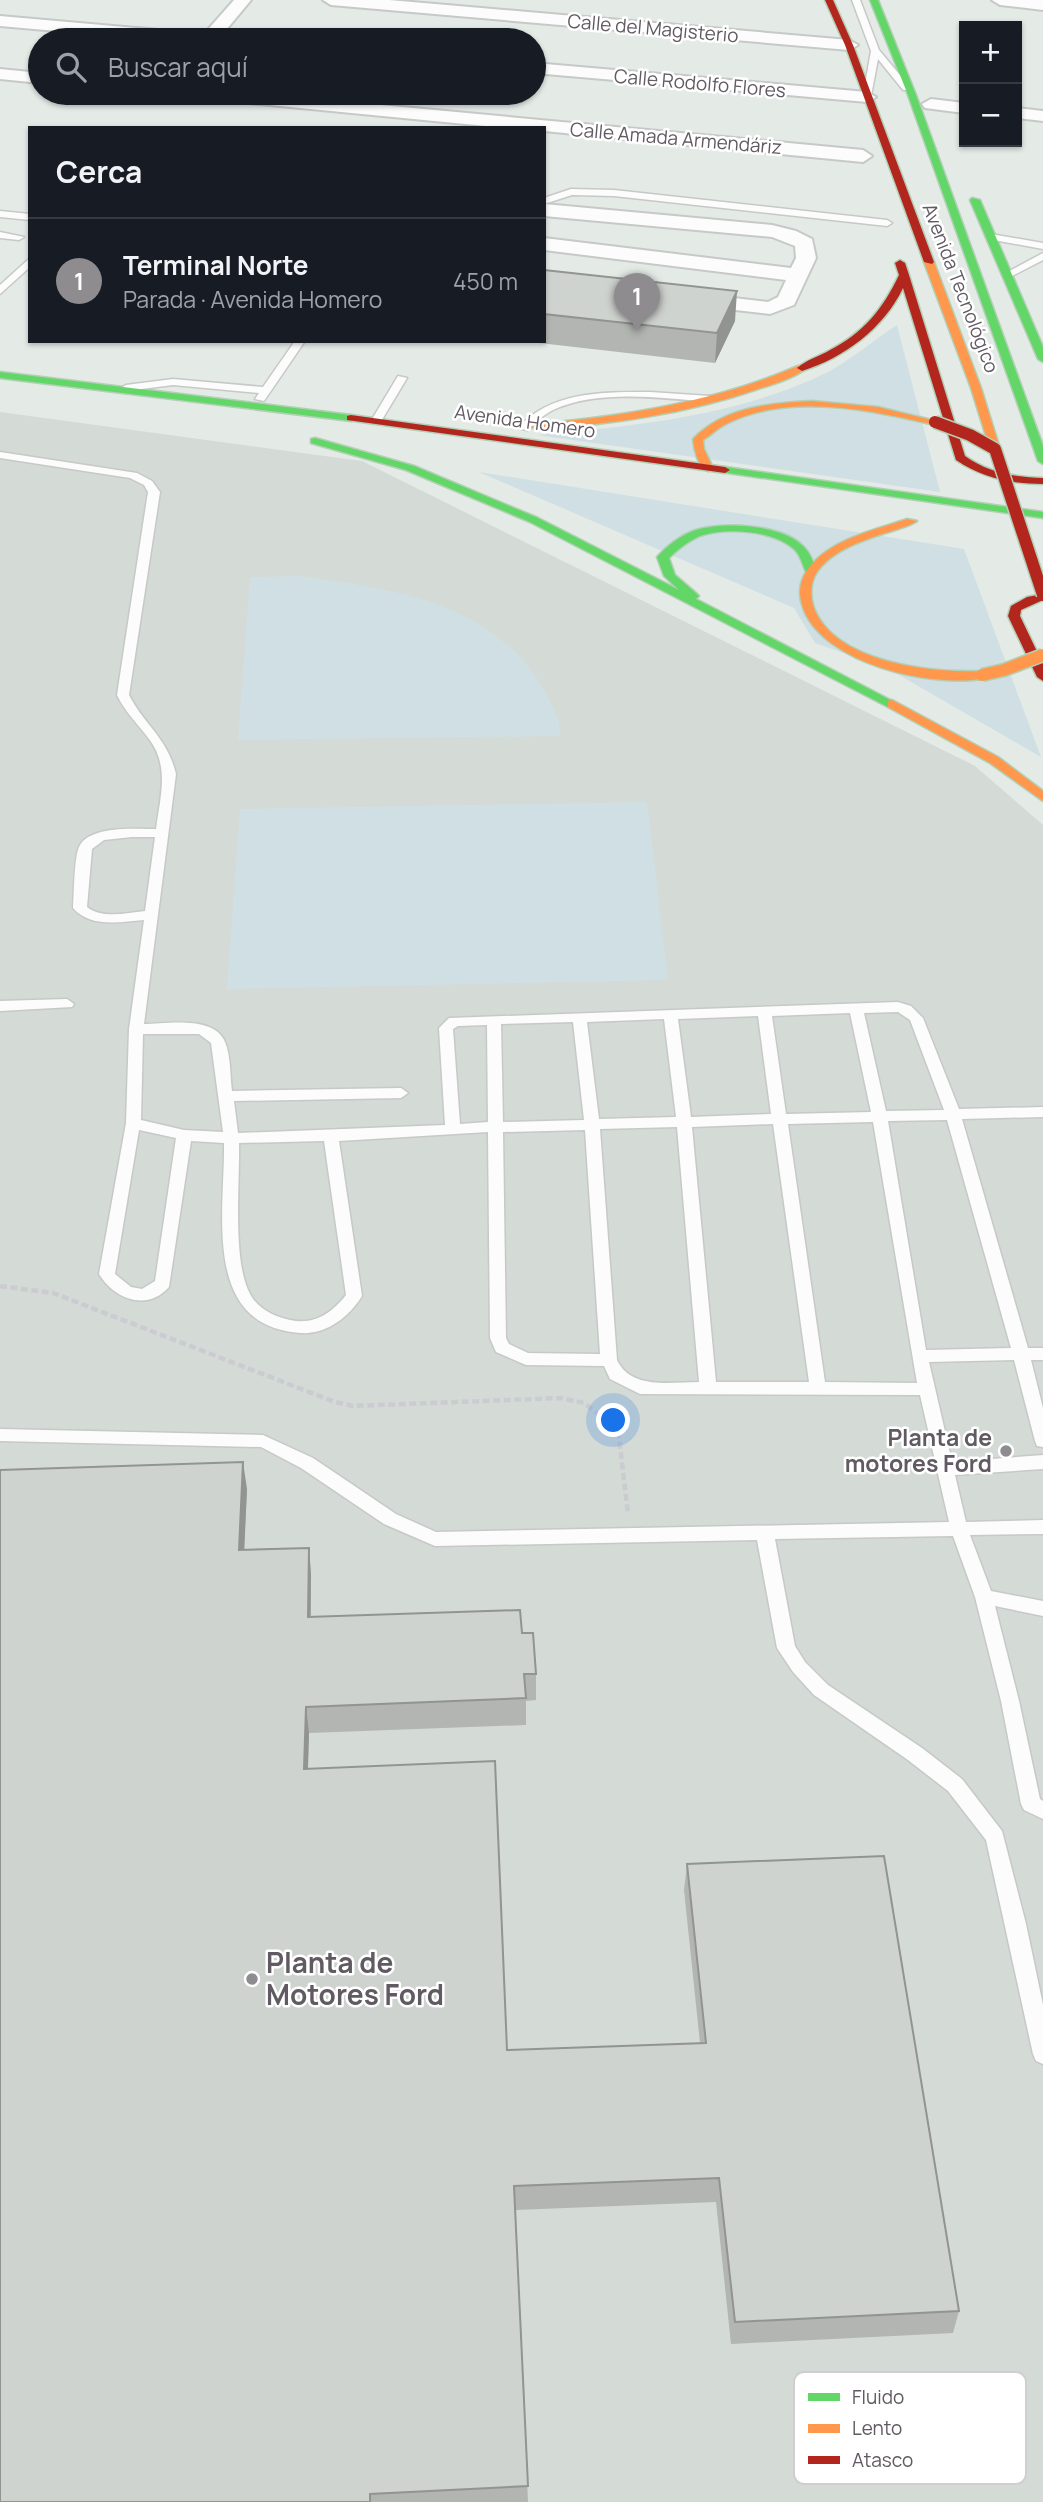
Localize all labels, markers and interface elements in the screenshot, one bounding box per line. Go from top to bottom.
street label: Calle del Magisterio [566,8,740,48]
map controls [959,21,1022,147]
button: + [959,21,1022,84]
search box [28,28,546,105]
icon: search [52,48,90,86]
text: Buscar aquí [108,49,248,85]
street label: Calle Rodolfo Flores [613,63,787,103]
button: − [959,84,1022,147]
street label: Calle Amada Armendáriz [569,116,783,160]
text: Cerca [56,151,142,192]
street label: Avenida Tecnológico [917,200,1005,376]
text: Terminal Norte [123,247,308,283]
text: 1 [74,265,84,297]
text: 450 m [453,265,518,297]
pin: 1 [614,273,660,331]
text: Parada · Avenida Homero [123,283,382,315]
street label: Avenida Homero [453,398,597,444]
your location [596,1403,630,1437]
place label: Planta de motores Ford [845,1421,992,1479]
marker: Planta de motores Ford [998,1443,1014,1459]
place label: Planta de Motores Ford [266,1943,444,2013]
marker: Planta de Motores Ford [244,1971,260,1987]
legend [794,2372,1026,2484]
text: Fluido [852,2384,904,2410]
text: Lento [852,2415,902,2441]
text: Atasco [852,2447,913,2473]

